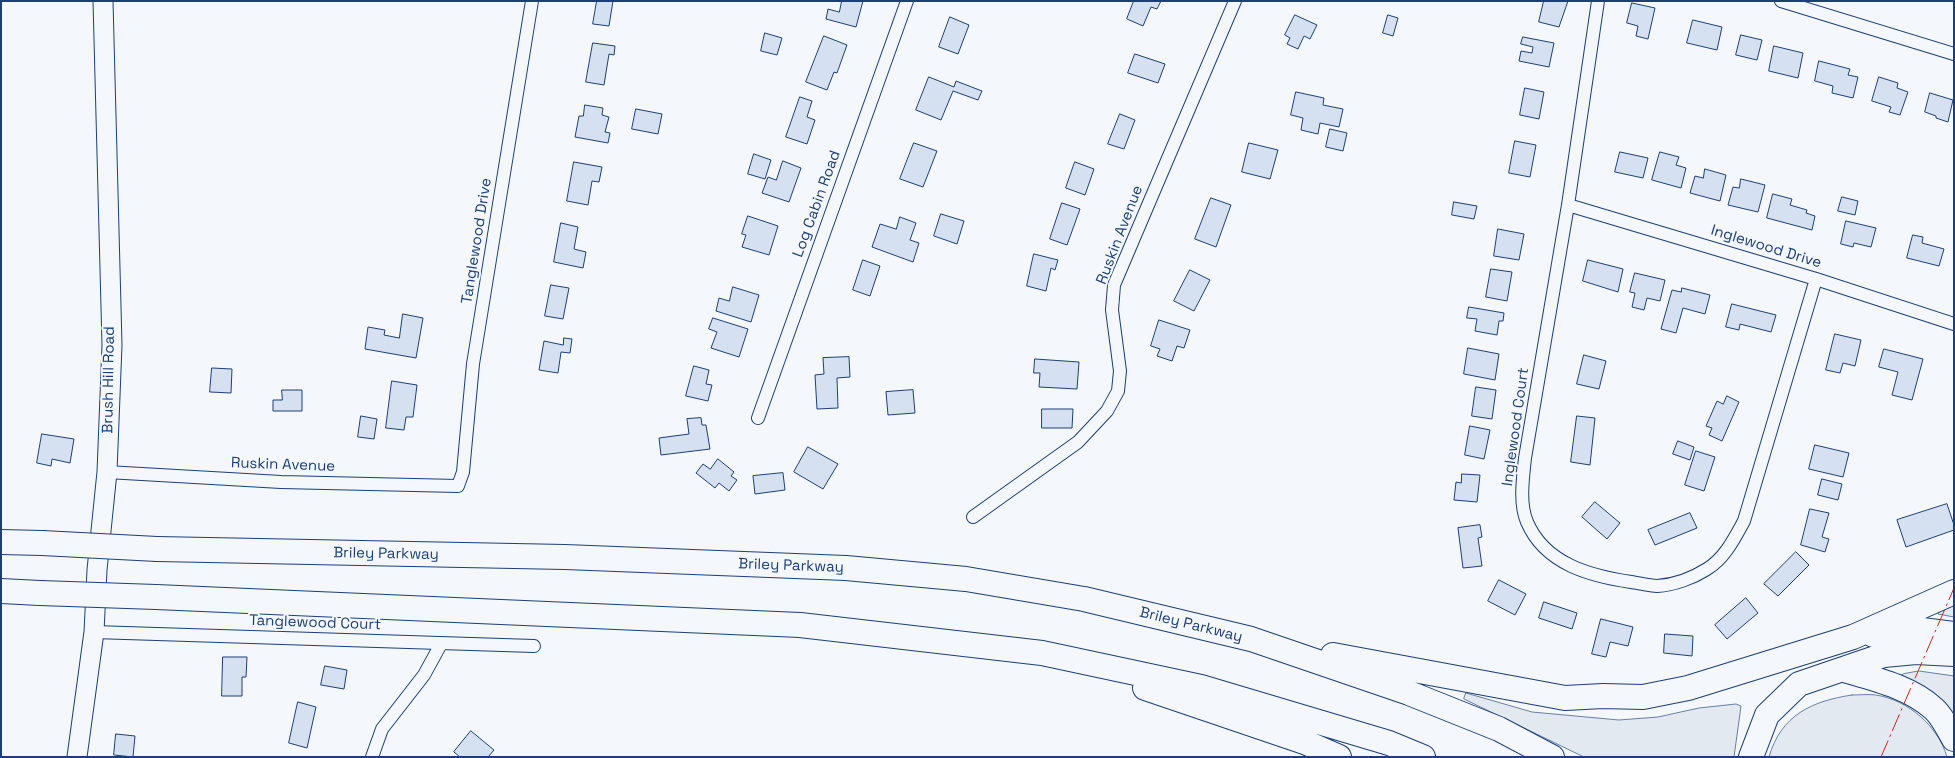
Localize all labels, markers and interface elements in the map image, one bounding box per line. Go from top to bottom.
street label: Log Cabin Road [789,148,845,260]
street label: Tanglewood Drive [458,177,496,305]
street label: Ruskin Avenue [1093,183,1147,287]
street label: Inglewood Drive [1709,222,1823,272]
street label: Brush Hill Road [99,326,119,434]
street label: Inglewood Court [1499,367,1533,487]
street label: Ruskin Avenue [231,454,335,476]
street label: Briley Parkway [333,544,439,564]
street label: Briley Parkway [738,555,844,577]
street label: Briley Parkway [1138,604,1244,646]
street label: Tanglewood Court [249,612,381,634]

